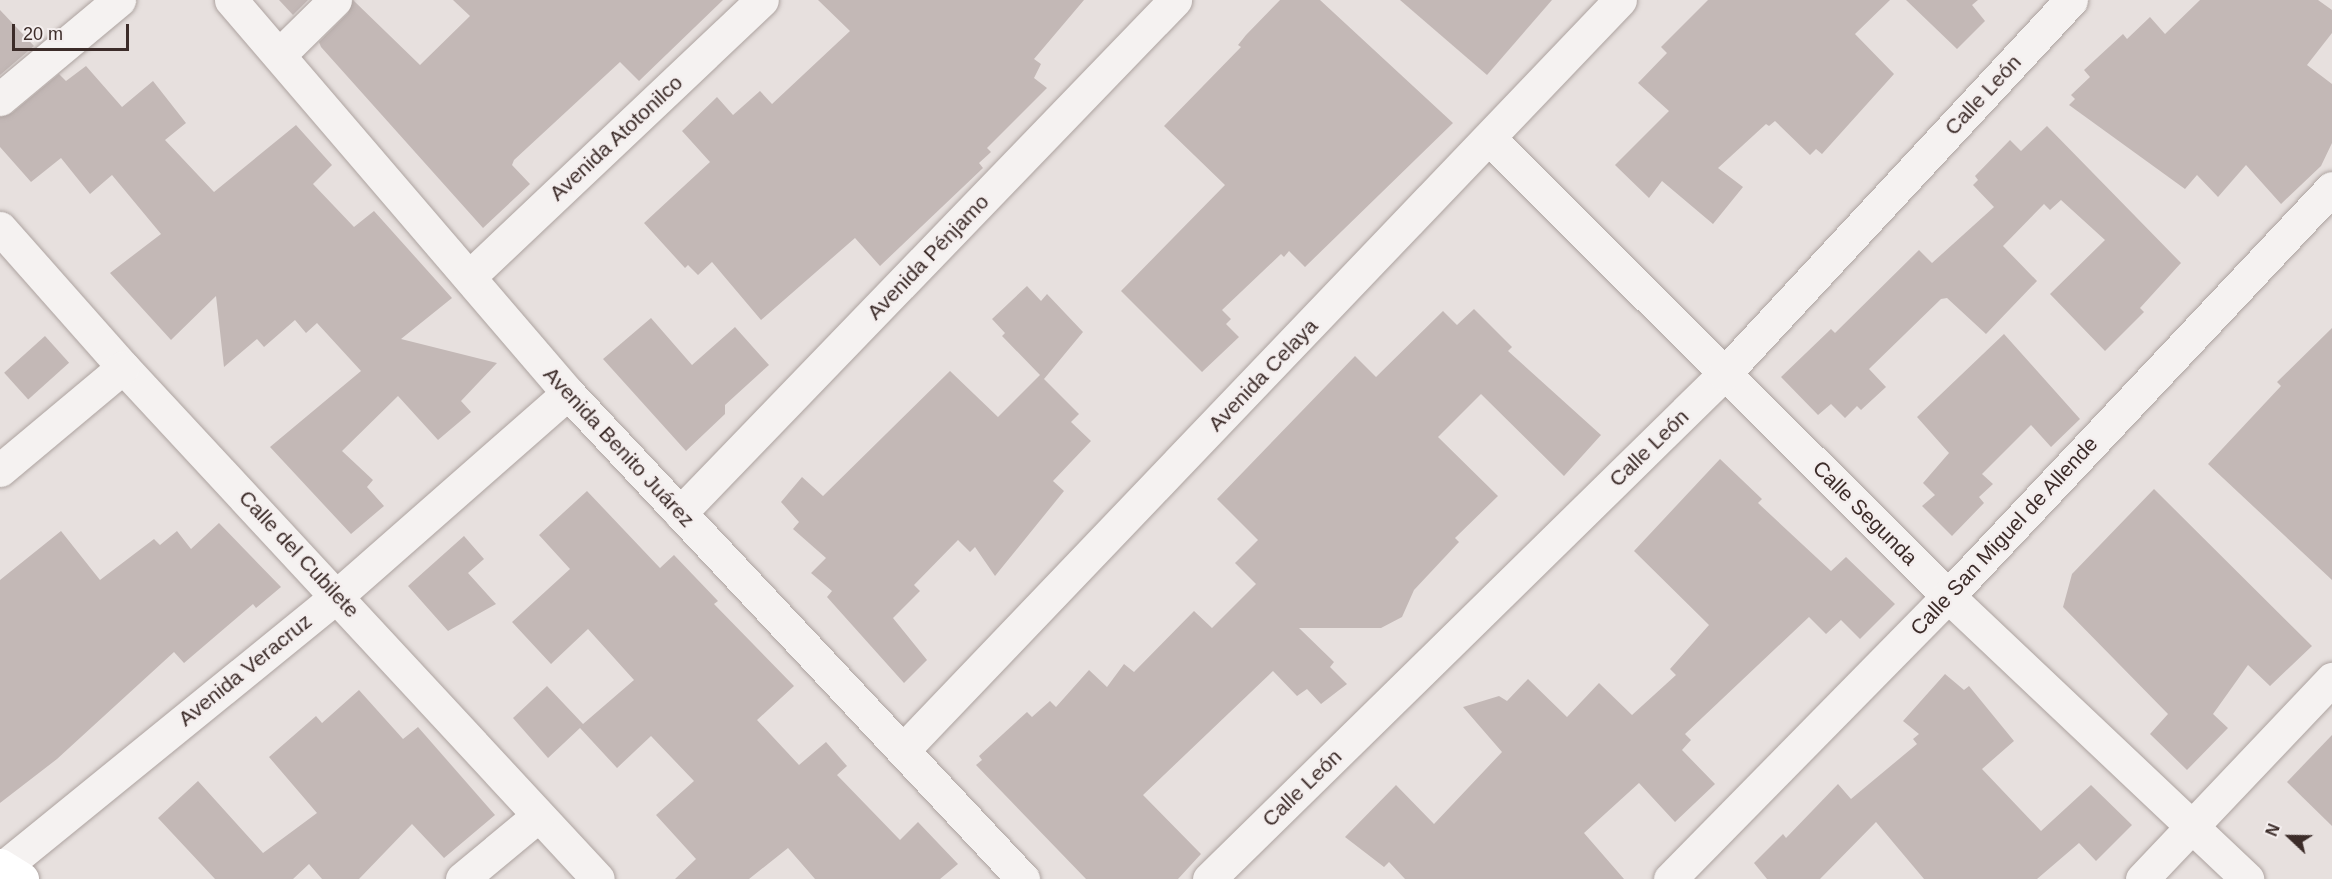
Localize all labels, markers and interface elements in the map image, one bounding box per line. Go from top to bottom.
scale bar [15,12,132,50]
text: 20 m [23,24,63,44]
street label: Calle León [1940,50,2026,140]
street label: Avenida Atotonilco [544,70,688,206]
street label: Avenida Pénjamo [862,189,994,325]
street label: Avenida Celaya [1203,313,1323,437]
street label: Avenida Benito Juárez [538,362,700,532]
street label: Calle León [1604,404,1694,492]
street label: Calle San Miguel de Allende [1905,431,2103,641]
street label: Calle Segunda [1807,455,1923,571]
street label: Calle del Cubilete [234,485,364,623]
street label: Avenida Veracruz [173,609,317,731]
street label: Calle León [1257,744,1347,832]
north arrow [2260,807,2320,867]
text: N [2263,822,2283,839]

